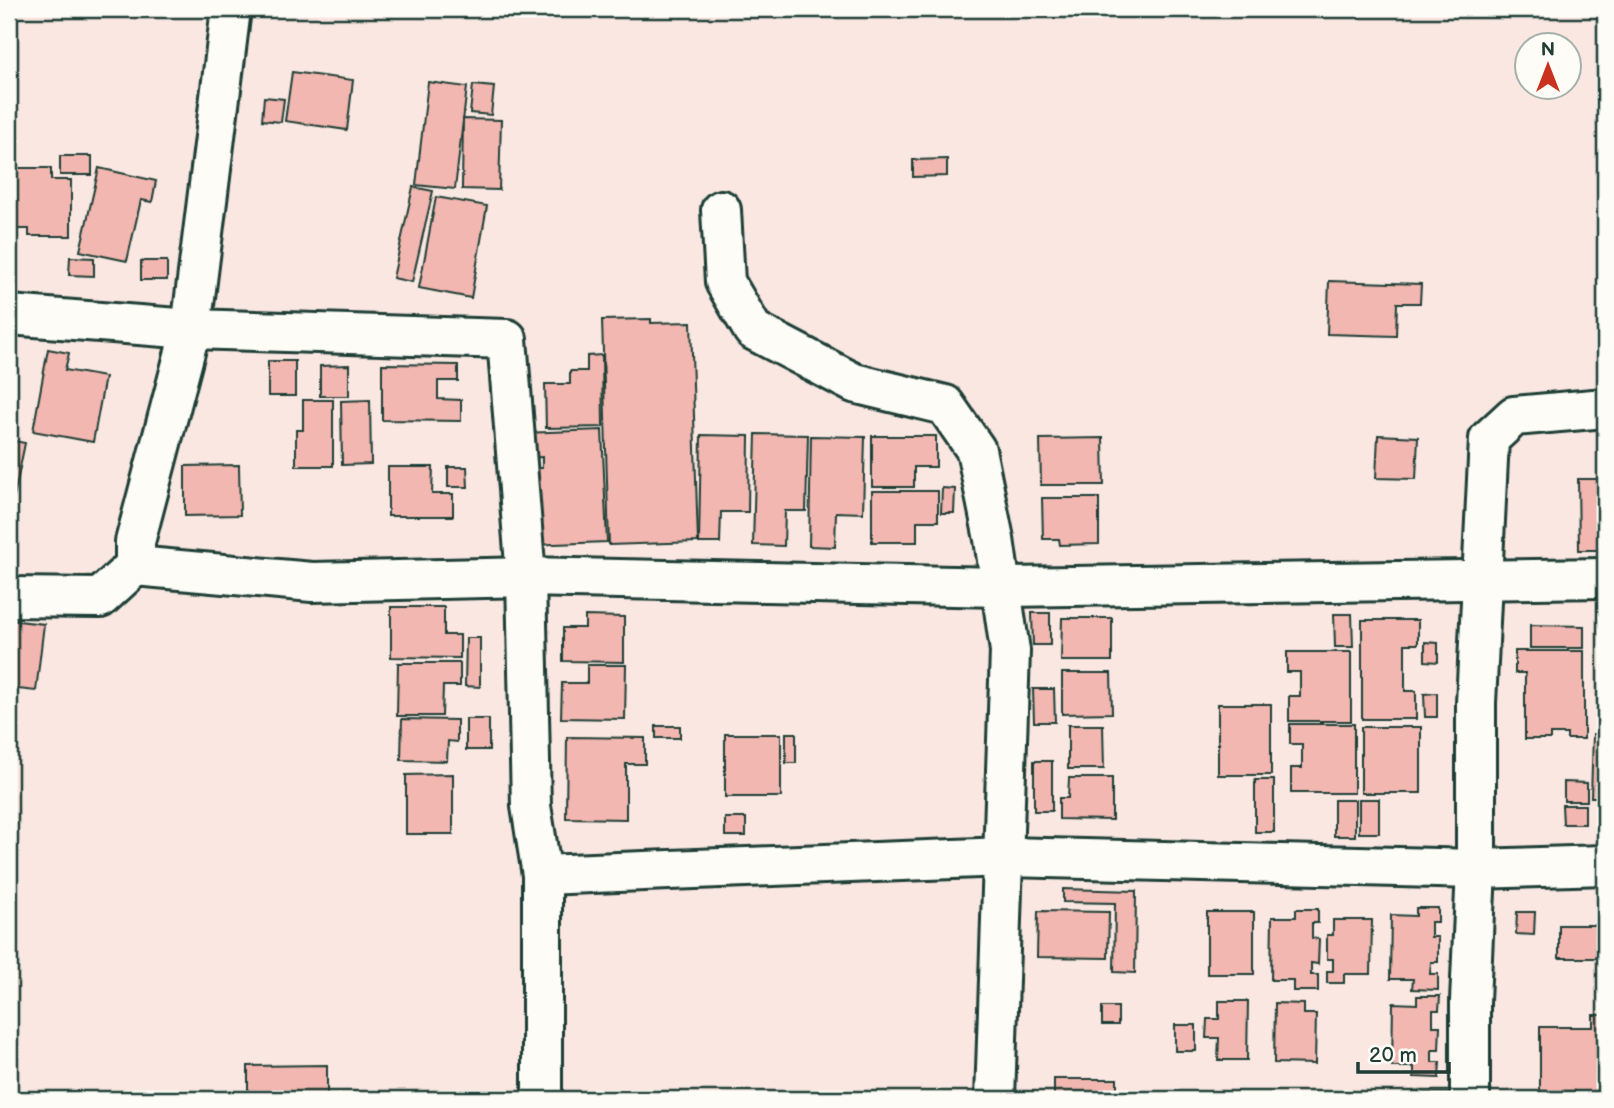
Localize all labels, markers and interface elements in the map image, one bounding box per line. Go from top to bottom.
north arrow [1512,32,1582,102]
text: N [1541,39,1555,62]
scale bar [1358,1031,1450,1075]
text: 20 m [1369,1043,1417,1068]

